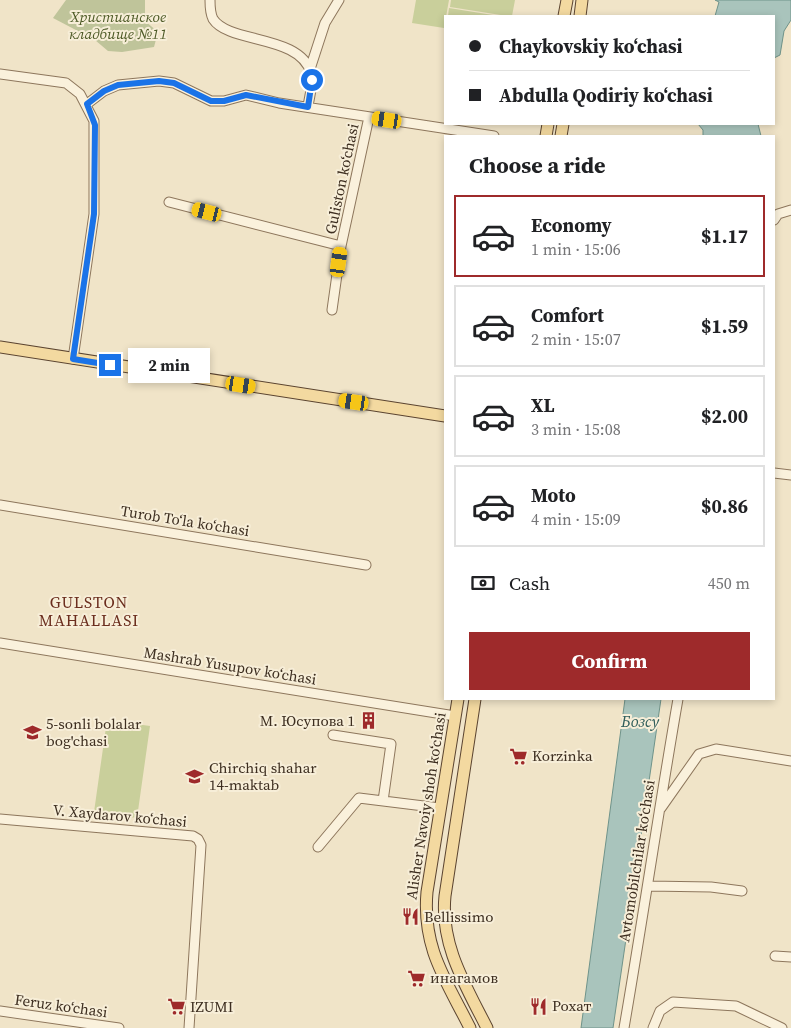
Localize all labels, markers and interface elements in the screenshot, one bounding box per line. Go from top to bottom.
park label: Христианское кладбище №11 [69,6,167,44]
text: Chaykovskiy ko‘chasi [499,33,683,59]
route start [301,69,323,91]
text: Abdulla Qodiriy ko‘chasi [499,82,713,108]
car [371,110,402,130]
street label: Guliston ko‘chasi [320,122,363,236]
text: Choose a ride [469,150,606,180]
car [190,201,223,223]
text: Economy [531,212,612,238]
icon: car [471,214,516,259]
text: $1.17 [701,223,748,249]
text: 1 min · 15:06 [531,238,621,260]
car [329,246,348,278]
text: Comfort [531,302,604,328]
icon: car [471,304,516,349]
text: $1.59 [701,313,748,339]
text: 2 min · 15:07 [531,328,621,350]
callout: 2 min [128,348,210,382]
route end [99,354,121,376]
text: 2 min [148,354,190,376]
car [225,375,256,395]
car [338,392,369,412]
text: XL [531,392,554,418]
icon: car [471,394,516,439]
text: $2.00 [701,403,748,429]
text: 3 min · 15:08 [531,418,621,440]
text: Moto [531,482,576,508]
icon: car [471,484,516,529]
text: $0.86 [701,493,748,519]
street label: Turob To‘la ko‘chasi [119,500,251,541]
text: 4 min · 15:09 [531,508,621,530]
icon: cash [469,569,497,597]
text: Cash [509,570,550,596]
text: 450 m [708,572,750,594]
district label: GULSTON MAHALLASI [39,591,139,631]
button: Confirm [469,632,750,690]
street label: Mashrab Yusupov ko‘chasi [142,641,318,690]
place label: М. Юсупова 1 [260,710,355,731]
water label: Бозсу [620,710,659,732]
building icon: М. Юсупова 1 [359,711,379,731]
street label: Alisher Navoiy shoh koʻchasi [400,711,451,901]
place label: 5-sonli bolalar bog'chasi [46,713,142,751]
school or university icon: 5-sonli bolalar bog'chasi [22,723,42,743]
place label: Korzinka [532,745,593,766]
supermarket icon: Korzinka [508,746,528,766]
place label: Chirchiq shahar 14-maktab [209,757,317,795]
school or university icon: Chirchiq shahar 14-maktab [185,767,205,787]
street label: Avtomobilchilar ko‘chasi [613,778,660,944]
street label: V. Xaydarov ko‘chasi [52,799,188,832]
place label: Bellissimo [424,906,494,927]
restaurant icon: Bellissimo [400,907,420,927]
place label: инагамов [430,967,498,988]
supermarket icon: инагамов [406,968,426,988]
street label: Feruz ko‘chasi [13,989,109,1022]
place label: Рохат [552,995,591,1016]
place label: IZUMI [190,996,233,1017]
restaurant icon: Рохат [528,996,548,1016]
supermarket icon: IZUMI [166,997,186,1017]

